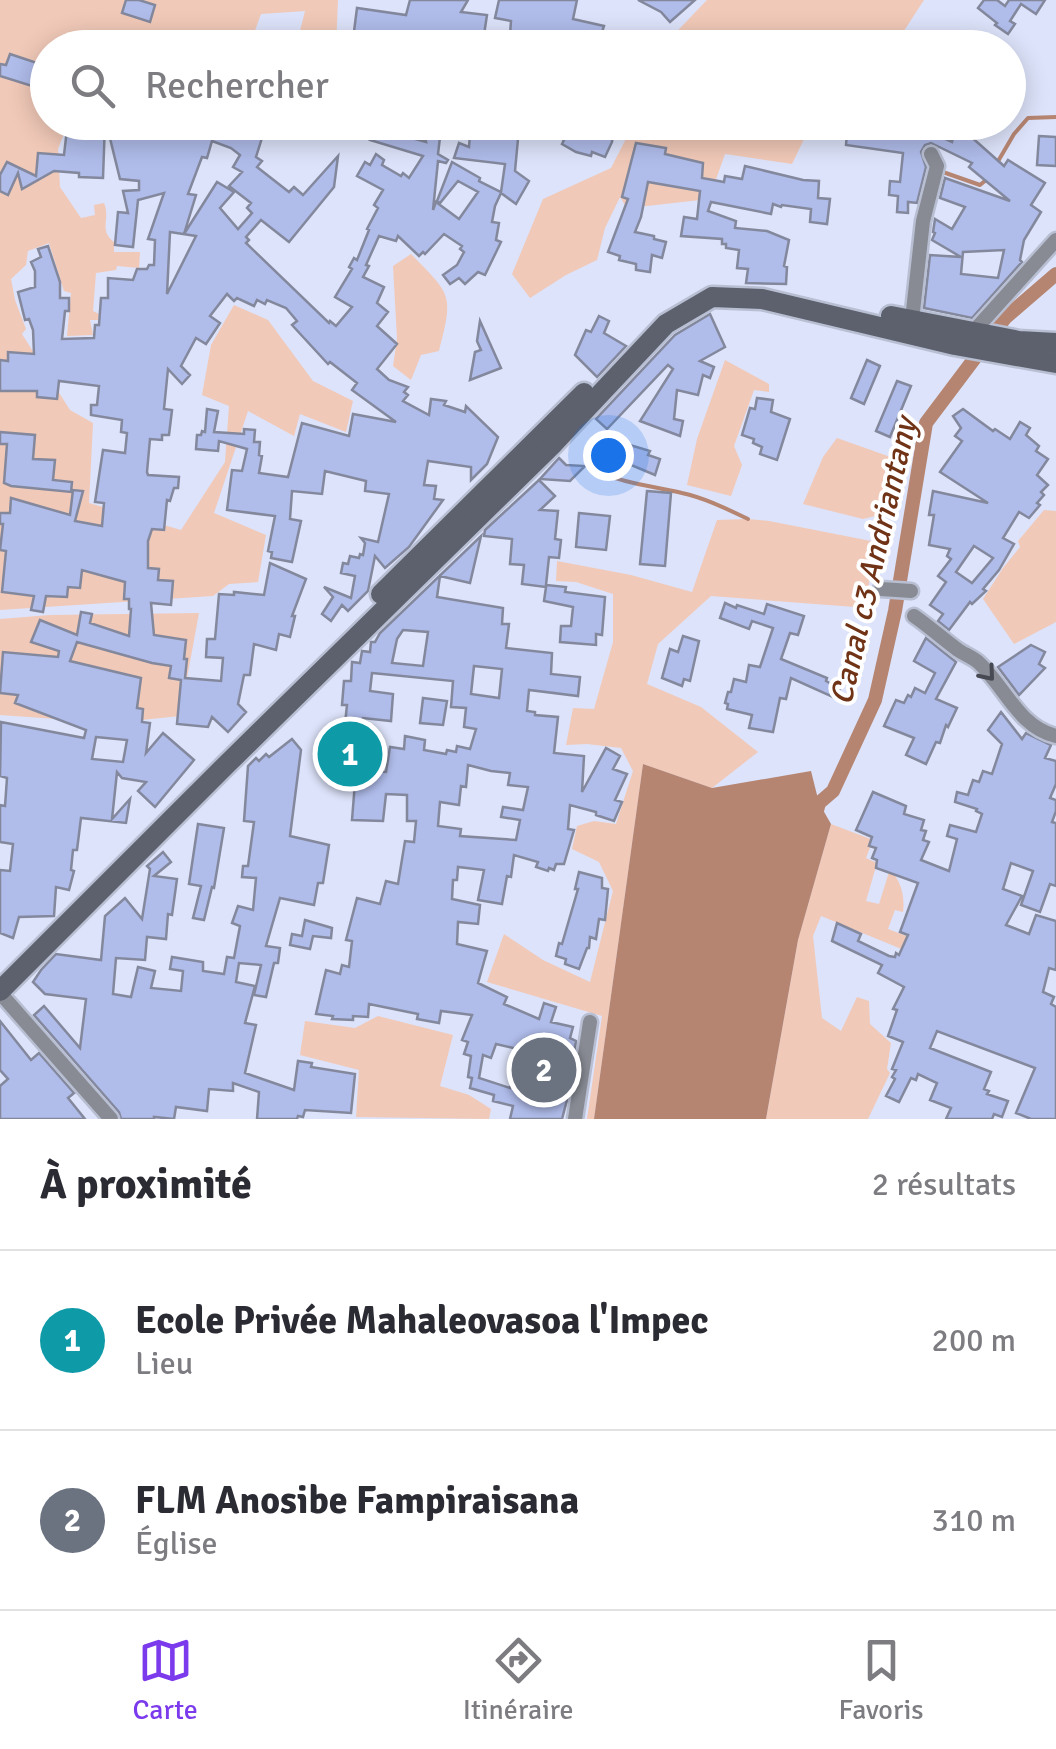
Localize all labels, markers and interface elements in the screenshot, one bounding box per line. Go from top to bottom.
search box [30,30,1026,140]
icon: search [65,58,120,113]
text: Rechercher [145,62,329,109]
water label: Canal c3 Andriantany [822,410,926,708]
your location [583,430,634,481]
one-way arrow [976,663,994,681]
pin: 1 [318,716,382,792]
pin: 2 [512,1032,576,1108]
text: À proximité [40,1159,252,1210]
text: 2 résultats [872,1165,1016,1204]
text: Ecole Privée Mahaleovasoa l'Impec [135,1297,708,1344]
text: 1 [64,1321,81,1360]
text: 200 m [932,1321,1016,1360]
text: Lieu [135,1344,193,1383]
text: FLM Anosibe Fampiraisana [135,1477,579,1524]
text: 2 [64,1501,81,1540]
text: 310 m [932,1501,1016,1540]
text: Église [135,1524,218,1563]
tab: Carte [132,1633,198,1727]
tab: Itinéraire [463,1633,574,1727]
tab: Favoris [839,1633,924,1727]

